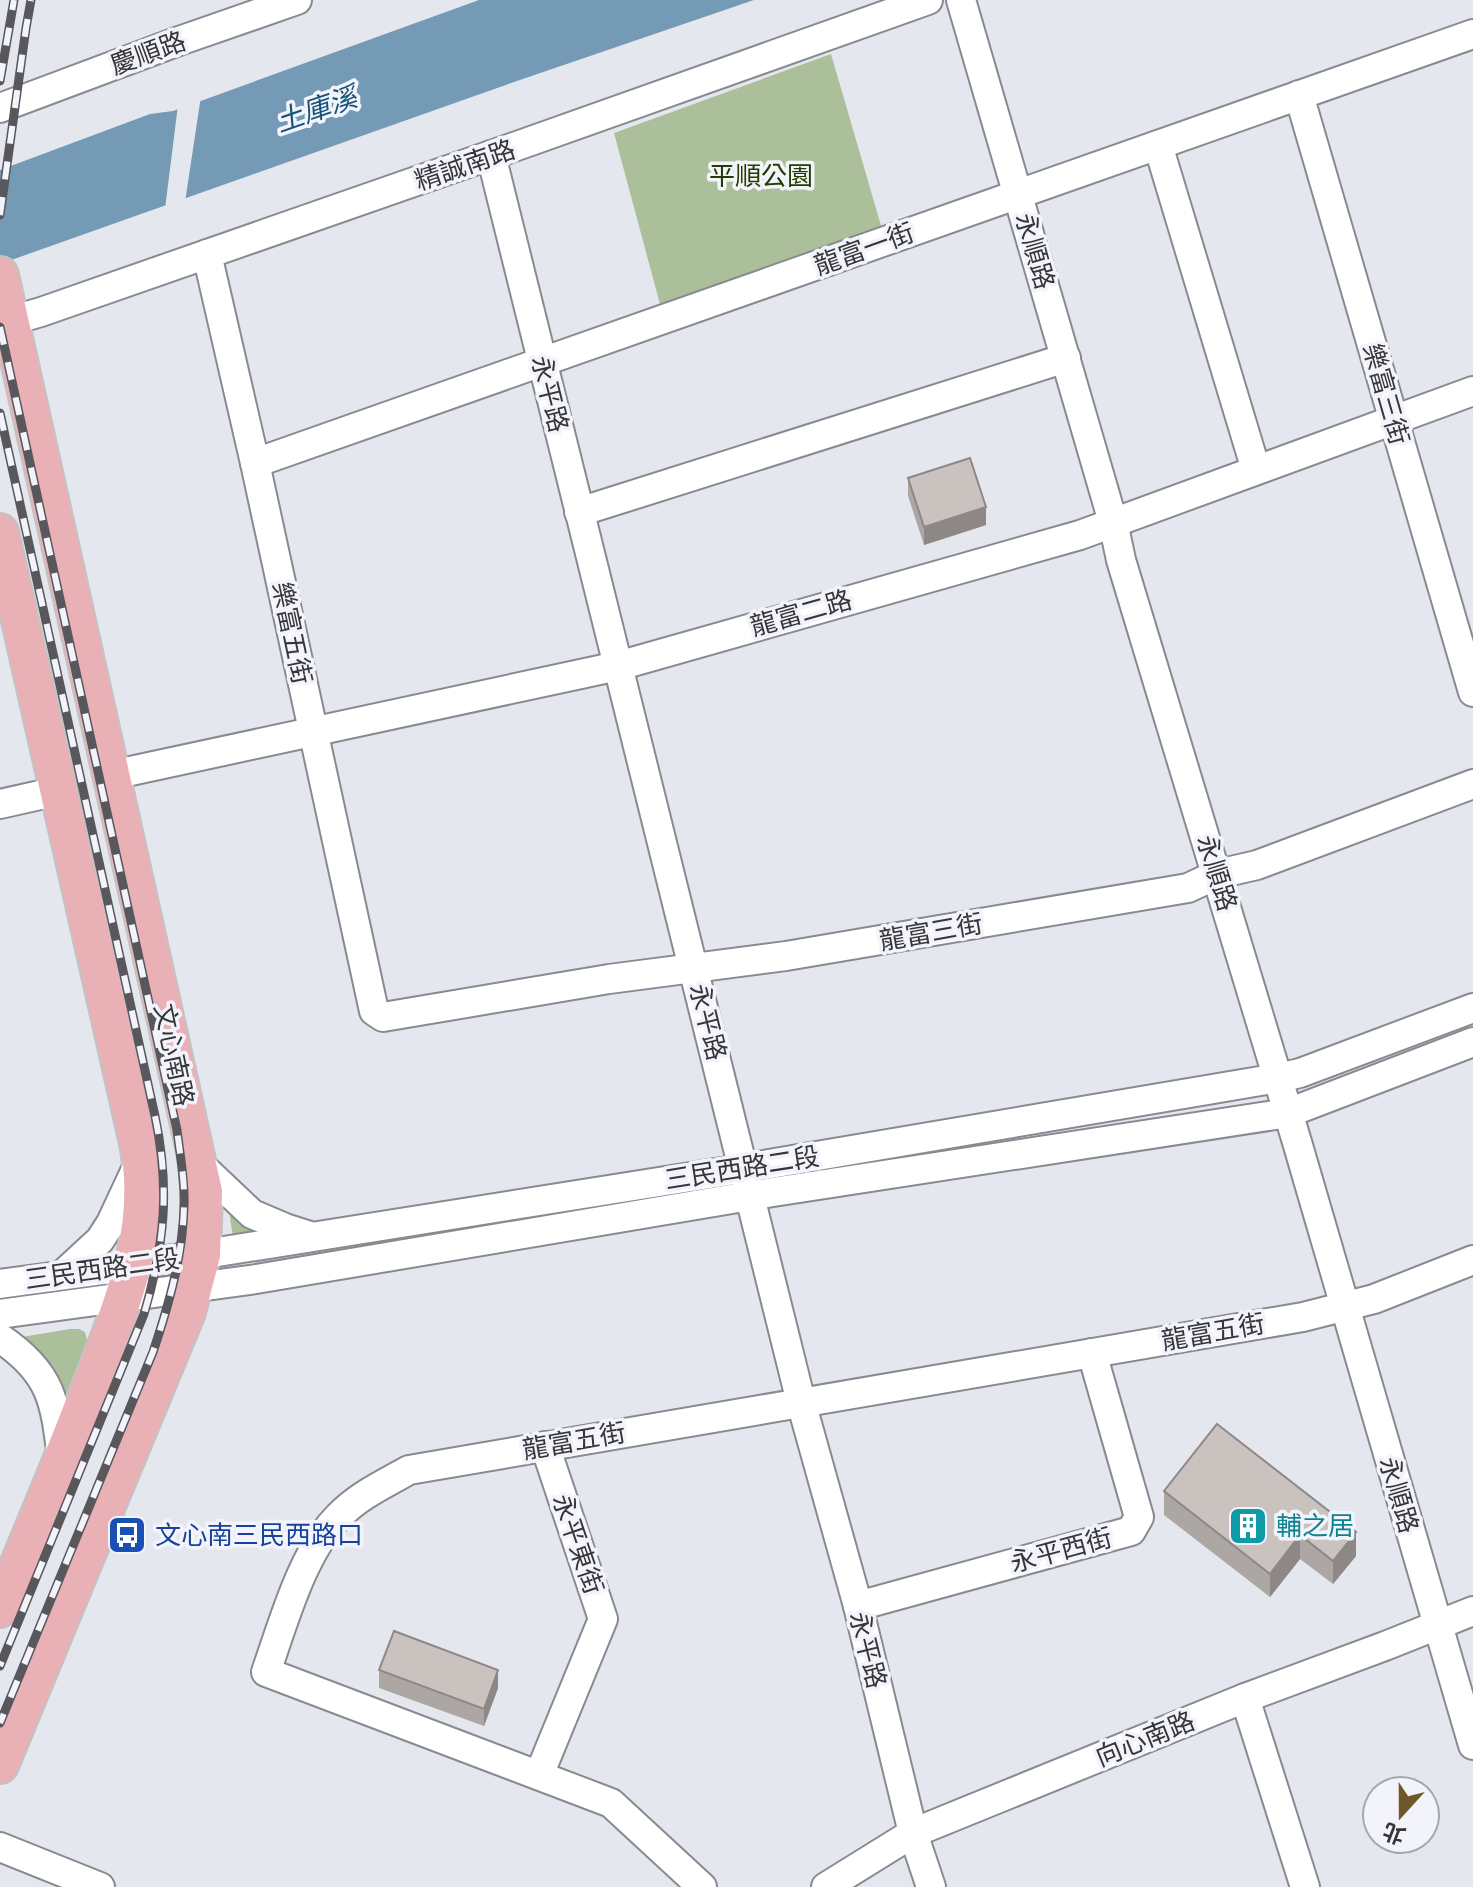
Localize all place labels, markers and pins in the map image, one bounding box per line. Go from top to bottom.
building icon: 輔之居 [1227,1505,1269,1547]
place label: 輔之居 [1276,1508,1354,1545]
bus stop icon: 文心南三民西路口 [106,1514,148,1556]
place label: 文心南三民西路口 [155,1517,363,1554]

